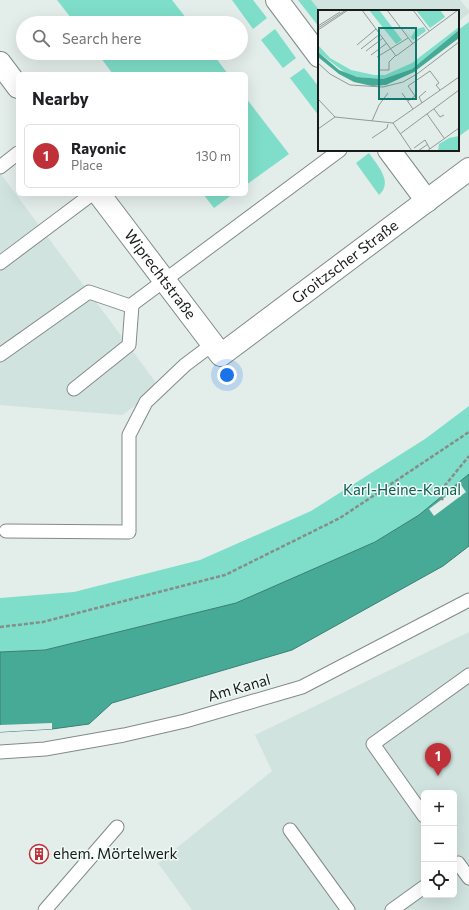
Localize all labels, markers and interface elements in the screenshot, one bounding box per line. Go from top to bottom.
inset map [318,10,459,151]
search box [16,16,248,60]
icon: search [30,27,52,49]
text: Search here [62,29,141,47]
text: Nearby [32,88,89,109]
text: Rayonic [71,139,126,157]
text: 1 [43,148,49,164]
text: 130 m [196,148,231,164]
text: Place [71,157,103,173]
street label: Groitzscher Straße [288,215,401,307]
street label: Wiprechtstraße [121,226,200,322]
your location [217,365,237,385]
park label: Karl-Heine-Kanal [343,480,461,498]
street label: Am Kanal [205,670,272,705]
pin: 1 [425,743,451,776]
map controls [421,790,457,898]
button: + [421,790,457,826]
button: − [421,826,457,862]
building icon: ehem. Mörtelwerk [28,843,50,865]
place label: ehem. Mörtelwerk [53,844,178,862]
button: locate [421,862,457,898]

